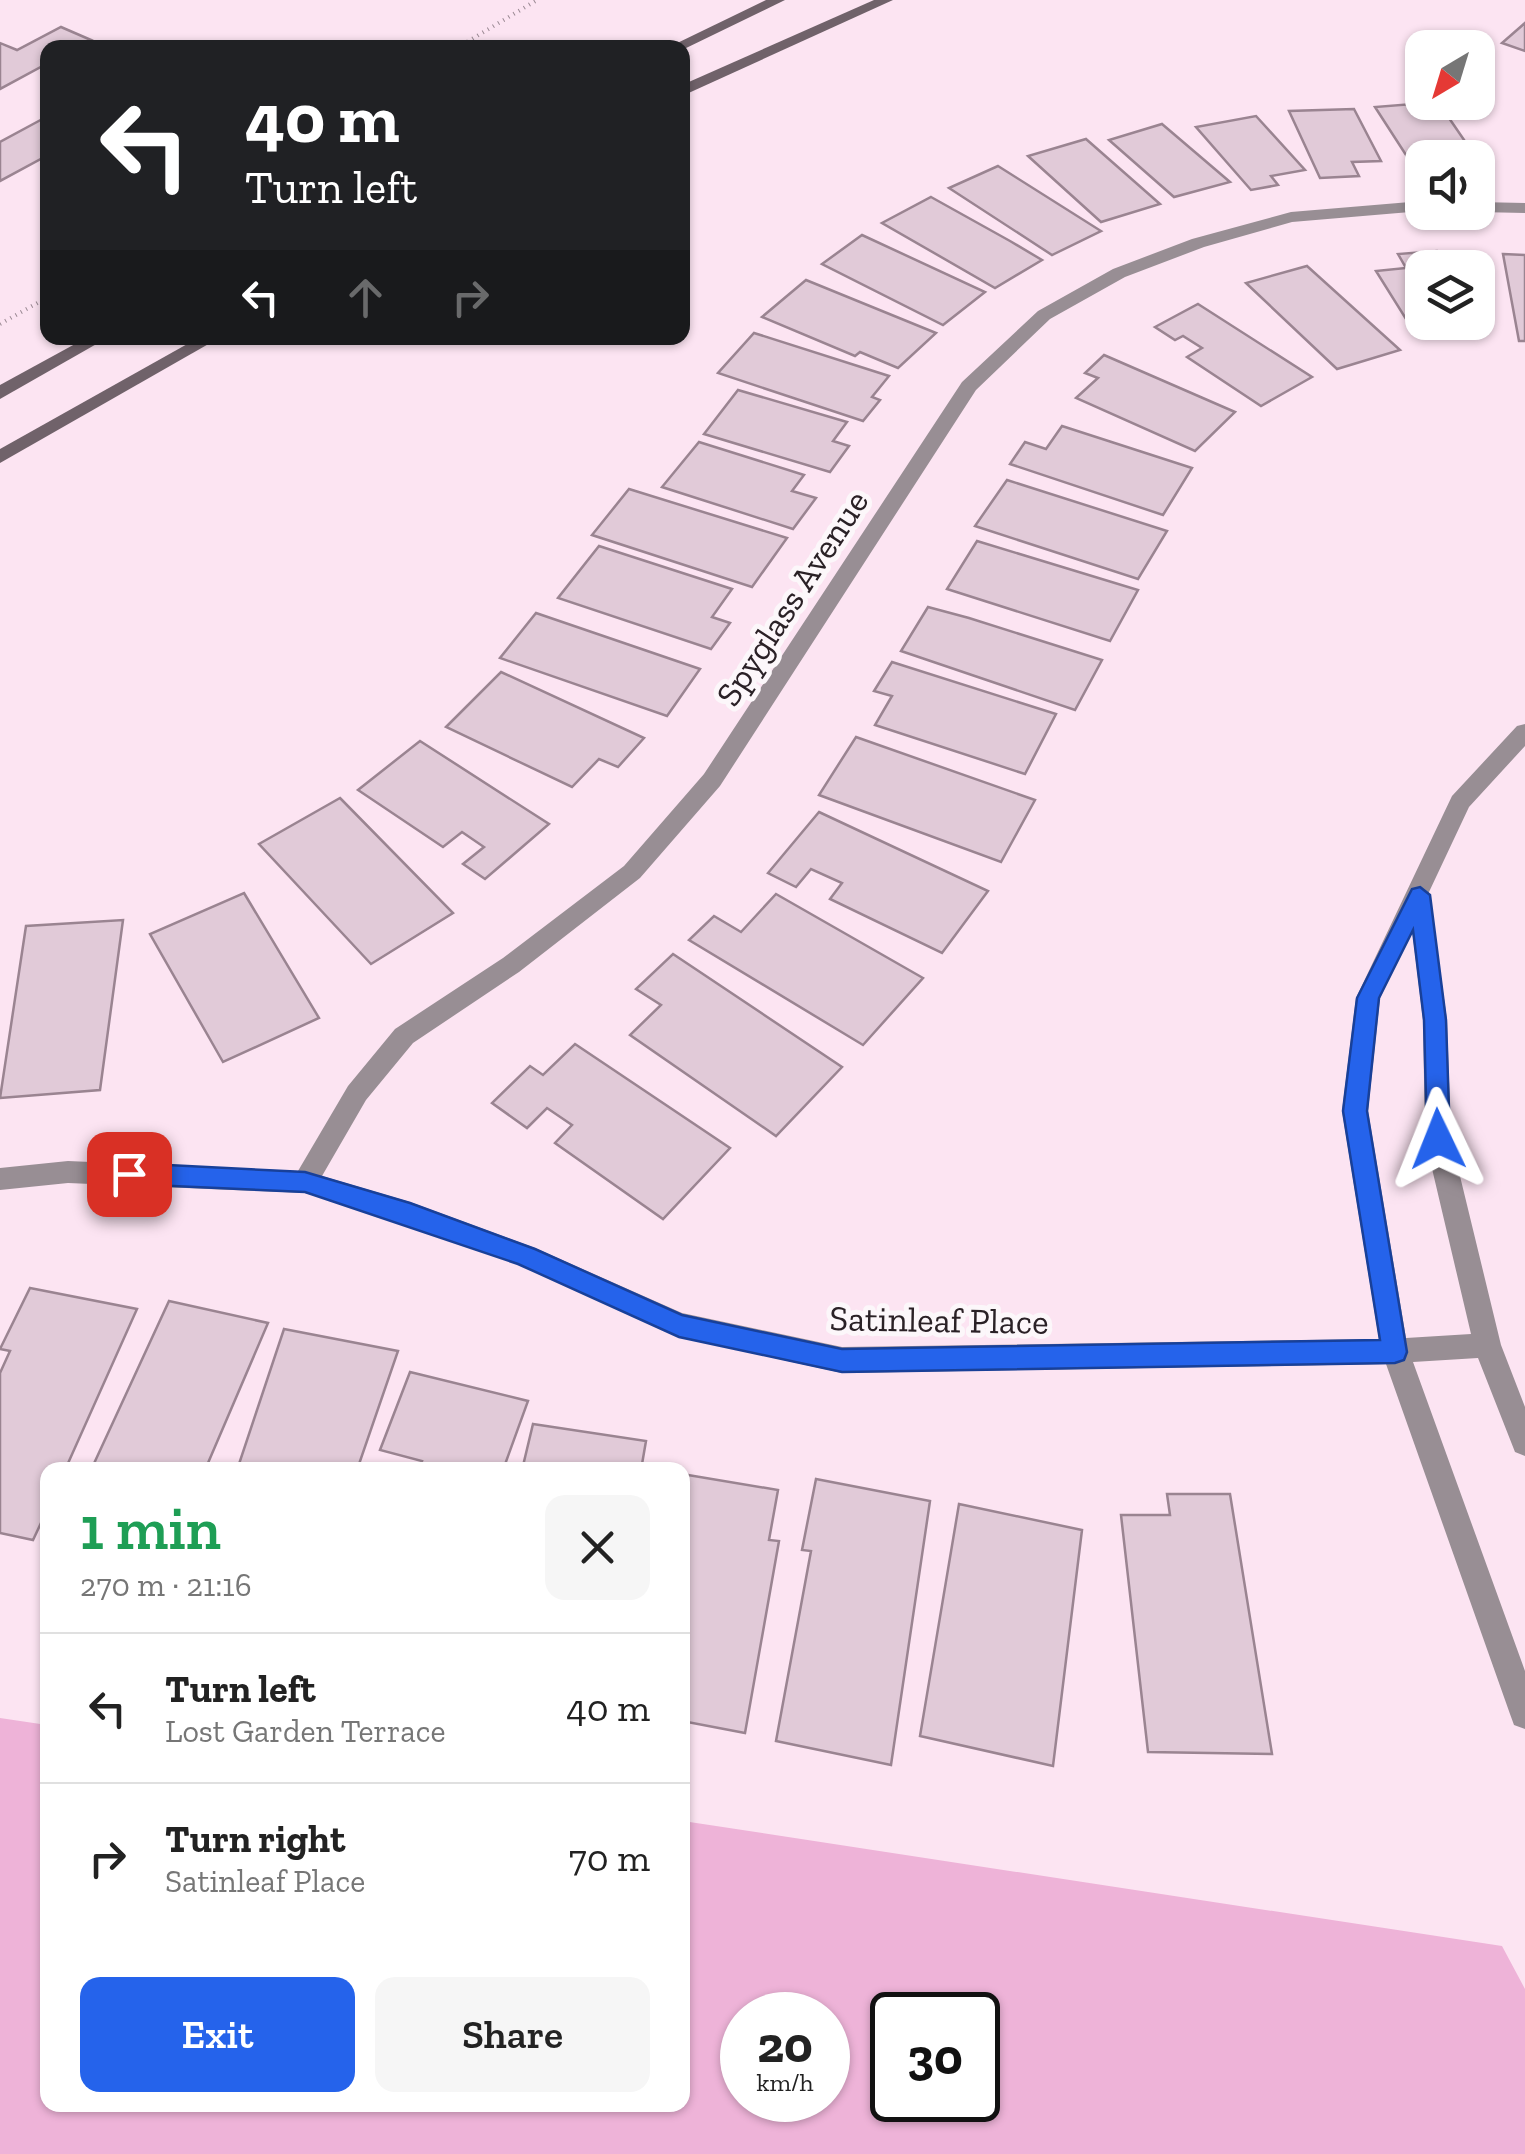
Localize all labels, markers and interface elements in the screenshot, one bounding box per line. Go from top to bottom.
north arrow [1405,30,1495,120]
map controls [1405,30,1495,340]
text: 40 m [245,76,400,160]
icon: left [80,80,210,210]
button: sound [1405,140,1495,230]
text: Turn left [245,161,417,215]
button: layers [1405,250,1495,340]
icon: left [233,270,288,325]
icon: ahead [338,270,393,325]
icon: right [443,270,498,325]
street label: Spyglass Avenue [707,482,877,714]
position arrow [1386,1087,1490,1191]
pin [87,1132,172,1217]
icon: arrive [102,1147,157,1202]
street label: Satinleaf Place [829,1297,1049,1343]
text: 1 min [80,1492,221,1564]
button: close [545,1495,650,1600]
text: 270 m · 21:16 [80,1566,252,1604]
text: Turn left [165,1666,316,1712]
icon: left [80,1681,135,1736]
text: 40 m [566,1685,650,1731]
text: Lost Garden Terrace [165,1712,446,1750]
text: Turn right [165,1816,345,1862]
icon: right [80,1831,135,1886]
text: 70 m [569,1835,650,1881]
text: Satinleaf Place [165,1862,365,1900]
button: Exit [80,1977,355,2092]
button: Share [375,1977,650,2092]
speed limit sign: 30 [870,1992,1000,2122]
text: 20 [757,2015,813,2075]
text: km/h [756,2067,814,2097]

